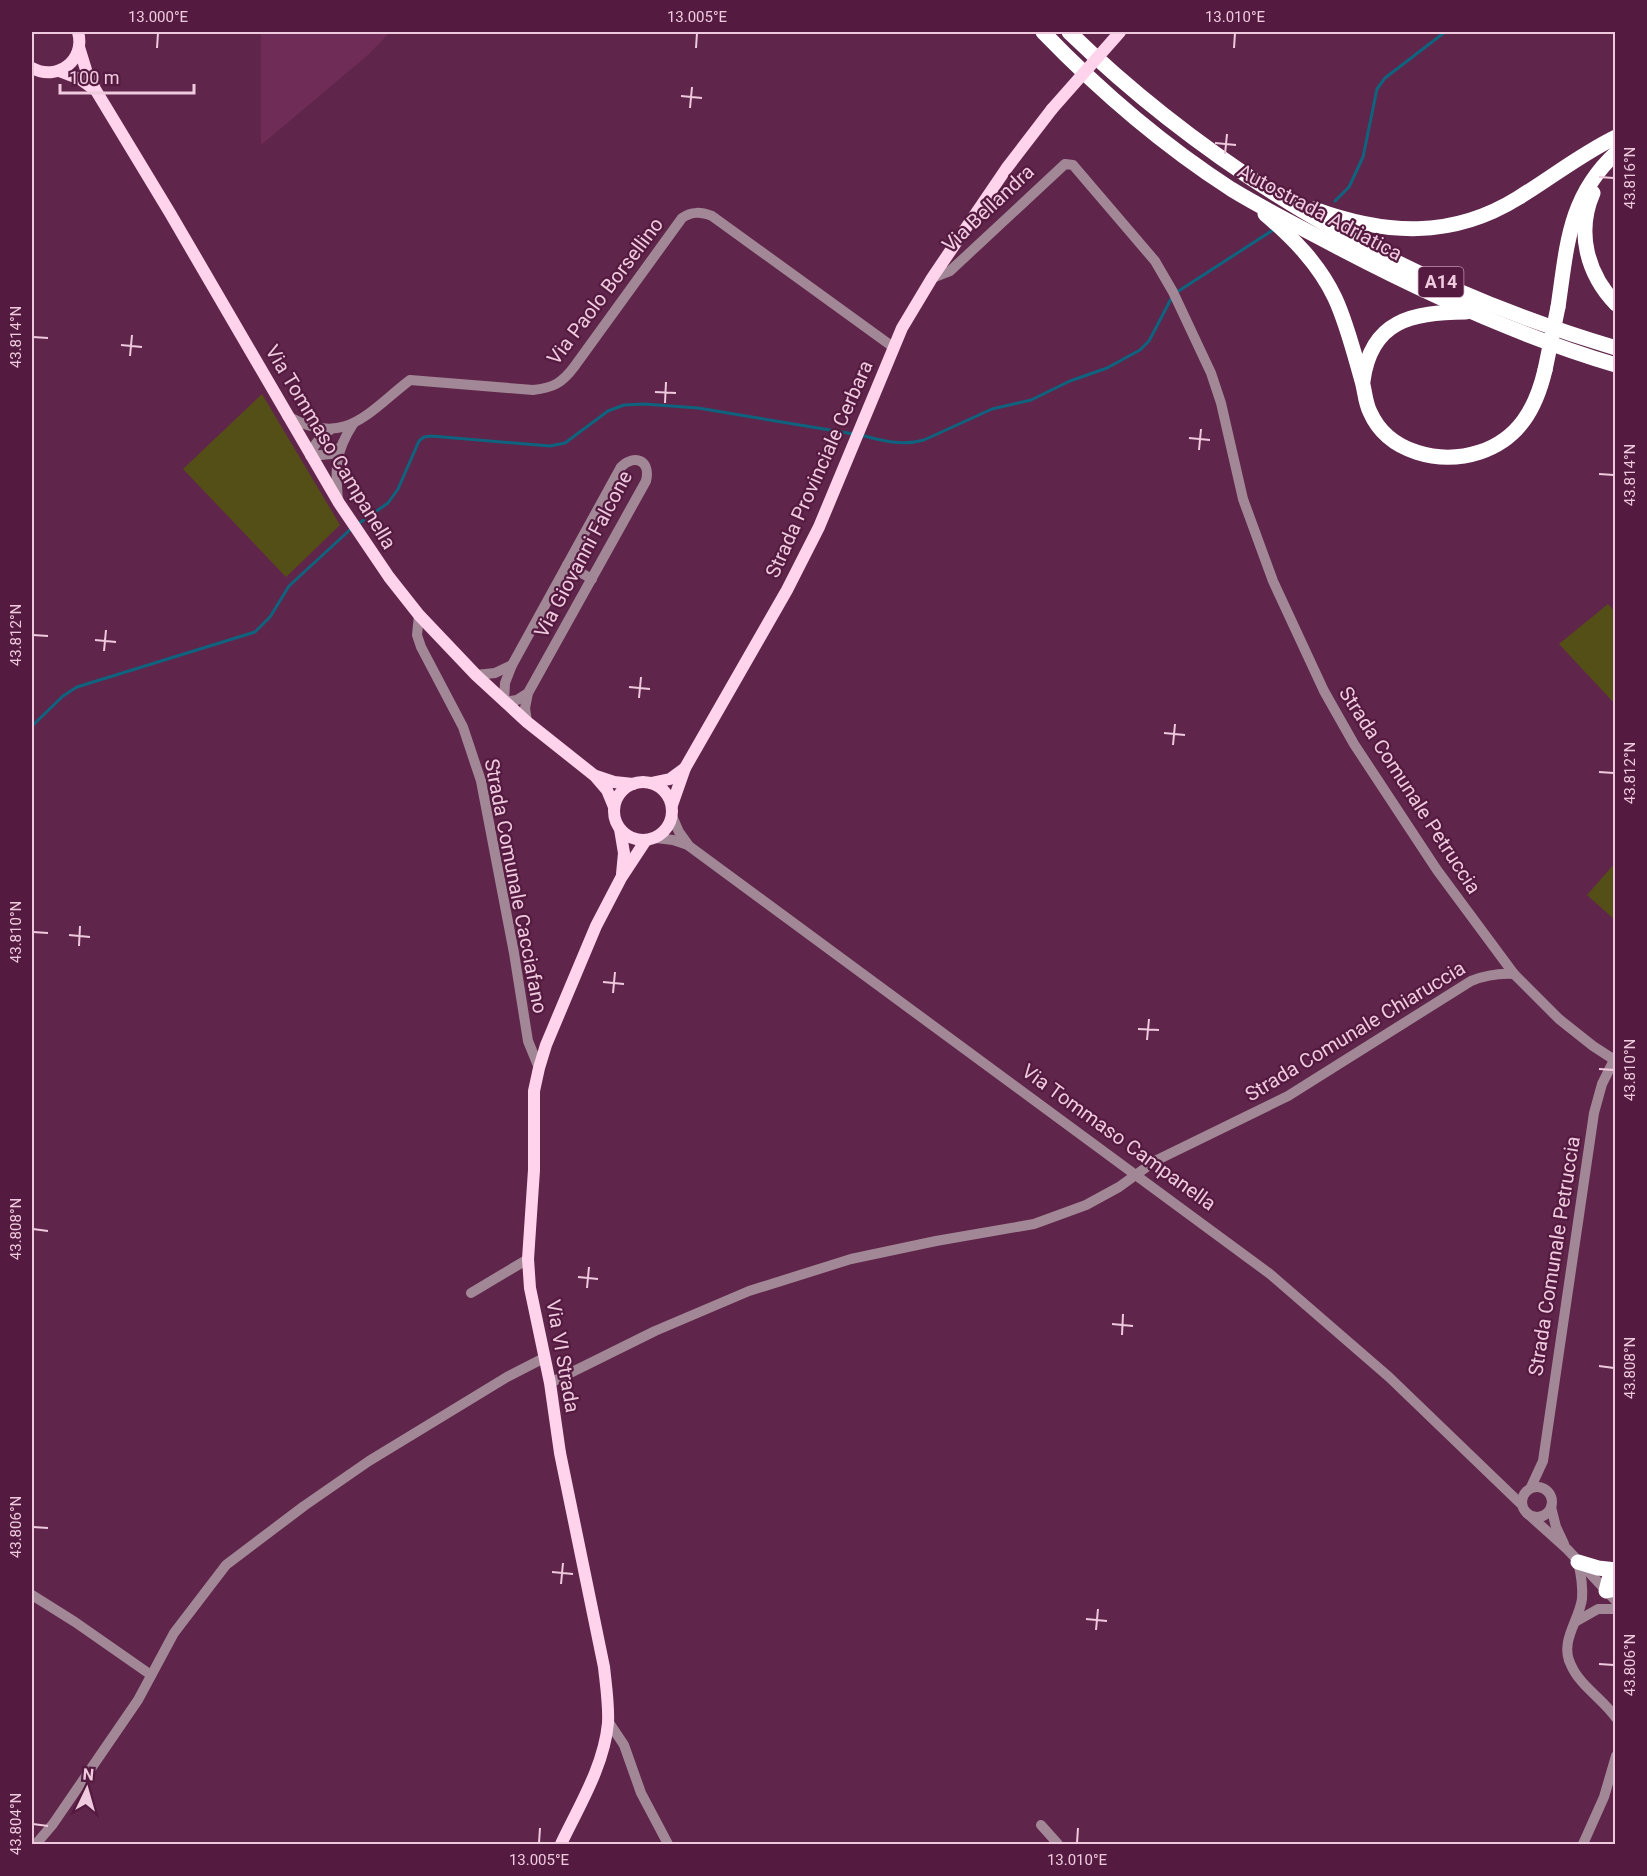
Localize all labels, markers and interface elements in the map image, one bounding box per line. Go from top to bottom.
text: 13.000°E [128,8,189,26]
text: 13.005°E [667,8,728,26]
text: 13.010°E [1205,8,1266,26]
scale bar [60,57,194,95]
text: 100 m [69,67,120,88]
text: 43.816°N [1621,147,1639,209]
street label: Via Bellandra [937,159,1039,257]
street label: Autostrada Adriatica [1234,159,1406,265]
street label: Via Paolo Borsellino [542,213,668,369]
road number: A14 [1418,267,1464,297]
text: 43.814°N [7,306,25,368]
street label: Via Tommaso Campanella [260,341,402,553]
street label: Strada Provinciale Cerbara [760,357,878,581]
text: 43.814°N [1621,444,1639,506]
street label: Via Giovanni Falcone [529,466,637,642]
text: 43.812°N [7,604,25,666]
street label: Strada Comunale Petruccia [1334,682,1486,898]
text: 43.812°N [1621,742,1639,804]
street label: Strada Comunale Cacciafano [480,757,552,1015]
text: 43.810°N [7,901,25,963]
street label: Strada Comunale Chiaruccia [1241,956,1469,1106]
text: 43.810°N [1621,1039,1639,1101]
street label: Via Tommaso Campanella [1017,1059,1221,1215]
street label: Strada Comunale Petruccia [1523,1134,1585,1378]
text: 43.808°N [7,1198,25,1260]
street label: Via VI Strada [541,1298,585,1414]
text: 43.808°N [1621,1337,1639,1399]
text: 43.806°N [7,1496,25,1558]
text: 43.806°N [1621,1634,1639,1696]
north arrow [57,1759,117,1819]
text: N [82,1765,95,1785]
text: 43.804°N [7,1793,25,1855]
text: 13.005°E [509,1851,570,1869]
text: 13.010°E [1047,1851,1108,1869]

